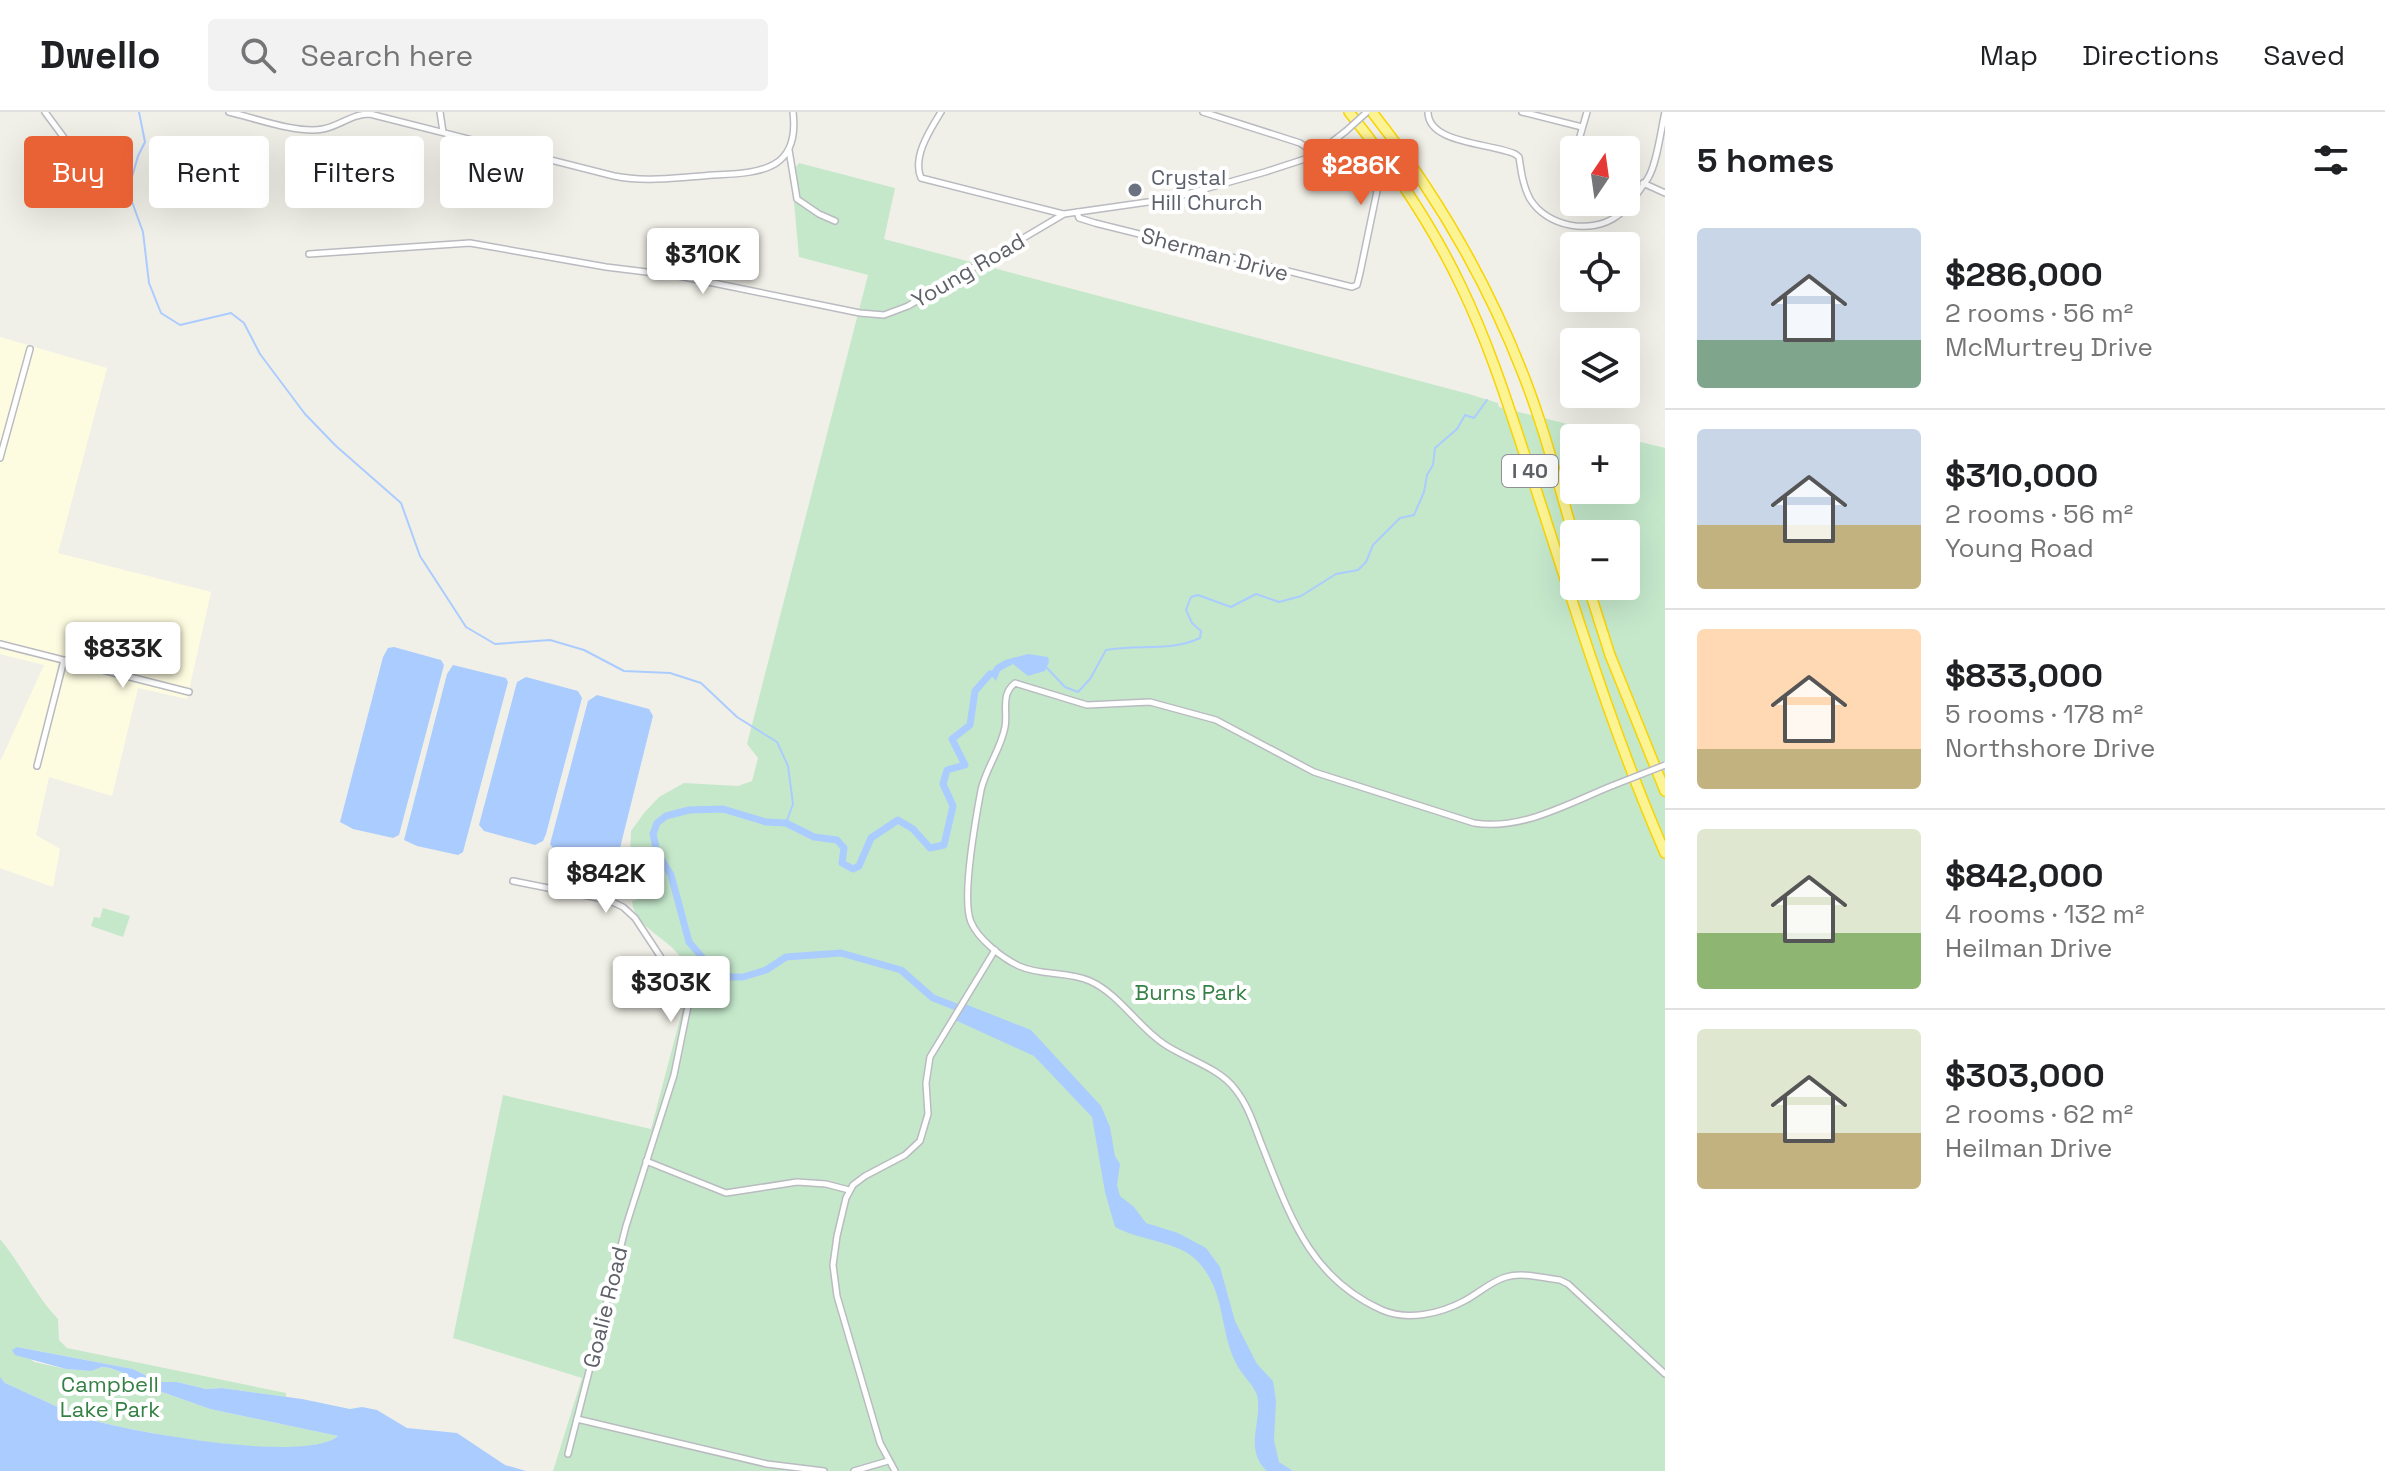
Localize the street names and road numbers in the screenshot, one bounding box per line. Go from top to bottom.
street label: Sherman Drive [1138,221,1292,287]
street label: Young Road [907,226,1029,314]
road number: I 40 [1502,455,1558,487]
street label: Goalie Road [576,1243,634,1371]

